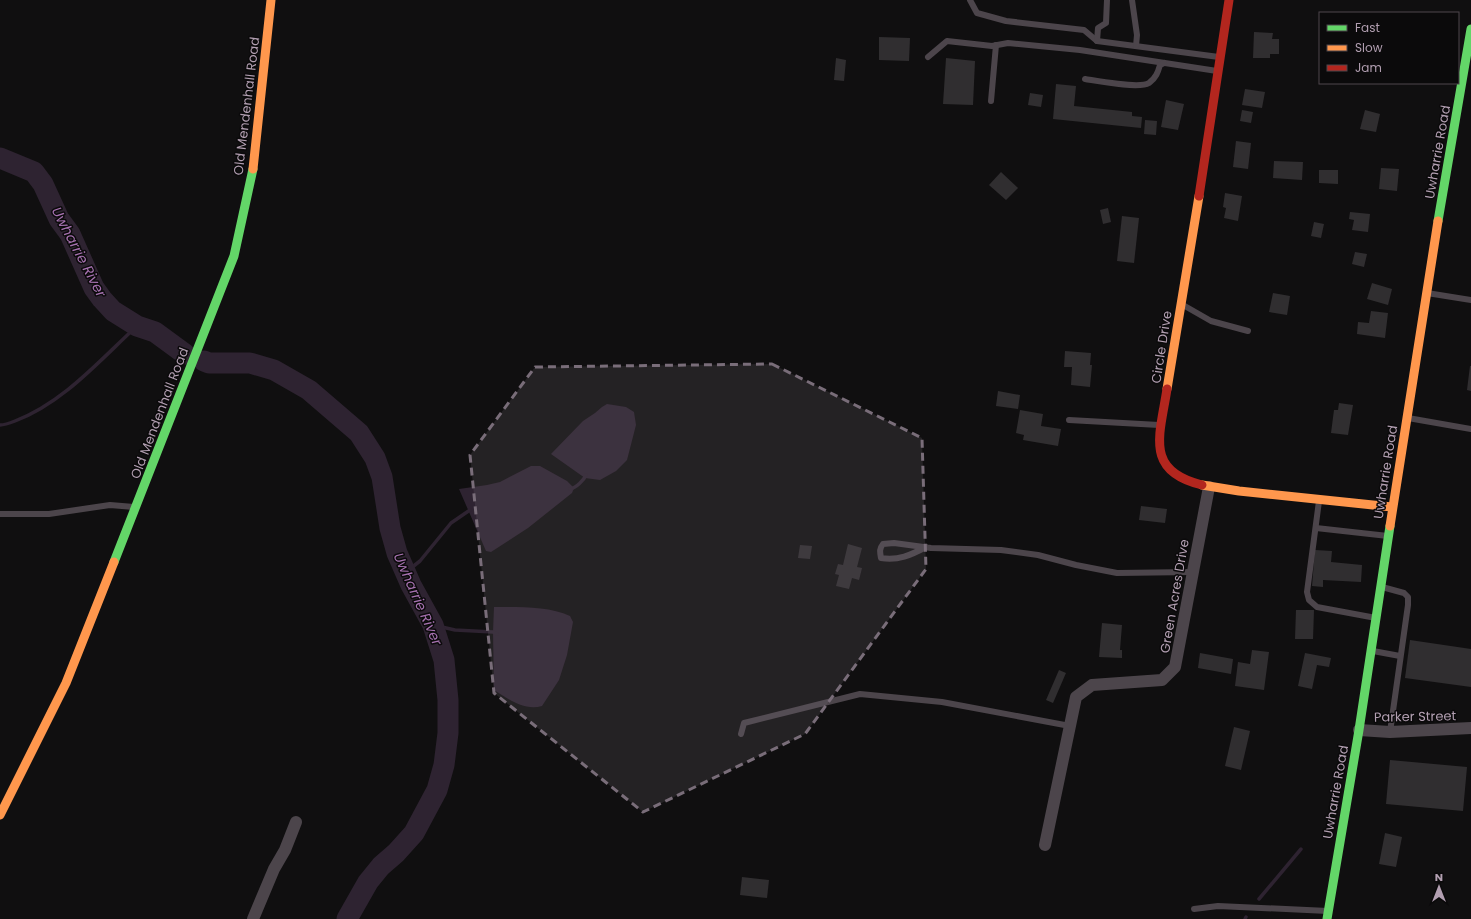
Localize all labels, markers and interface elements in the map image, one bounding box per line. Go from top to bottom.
legend [1319,12,1459,84]
text: Fast [1355,19,1380,36]
street label: Old Mendenhall Road [229,36,264,176]
text: Slow [1355,39,1383,56]
text: Jam [1355,59,1382,76]
street label: Uwharrie Road [1420,104,1455,200]
water label: Uwharrie River [47,203,112,301]
street label: Circle Drive [1146,309,1177,385]
street label: Old Mendenhall Road [126,345,193,482]
street label: Uwharrie Road [1369,424,1402,520]
street label: Green Acres Drive [1155,538,1194,655]
water label: Uwharrie River [389,549,448,649]
street label: Parker Street [1374,706,1457,727]
street label: Uwharrie Road [1318,744,1353,840]
north arrow [1419,867,1459,907]
text: N [1435,869,1443,885]

